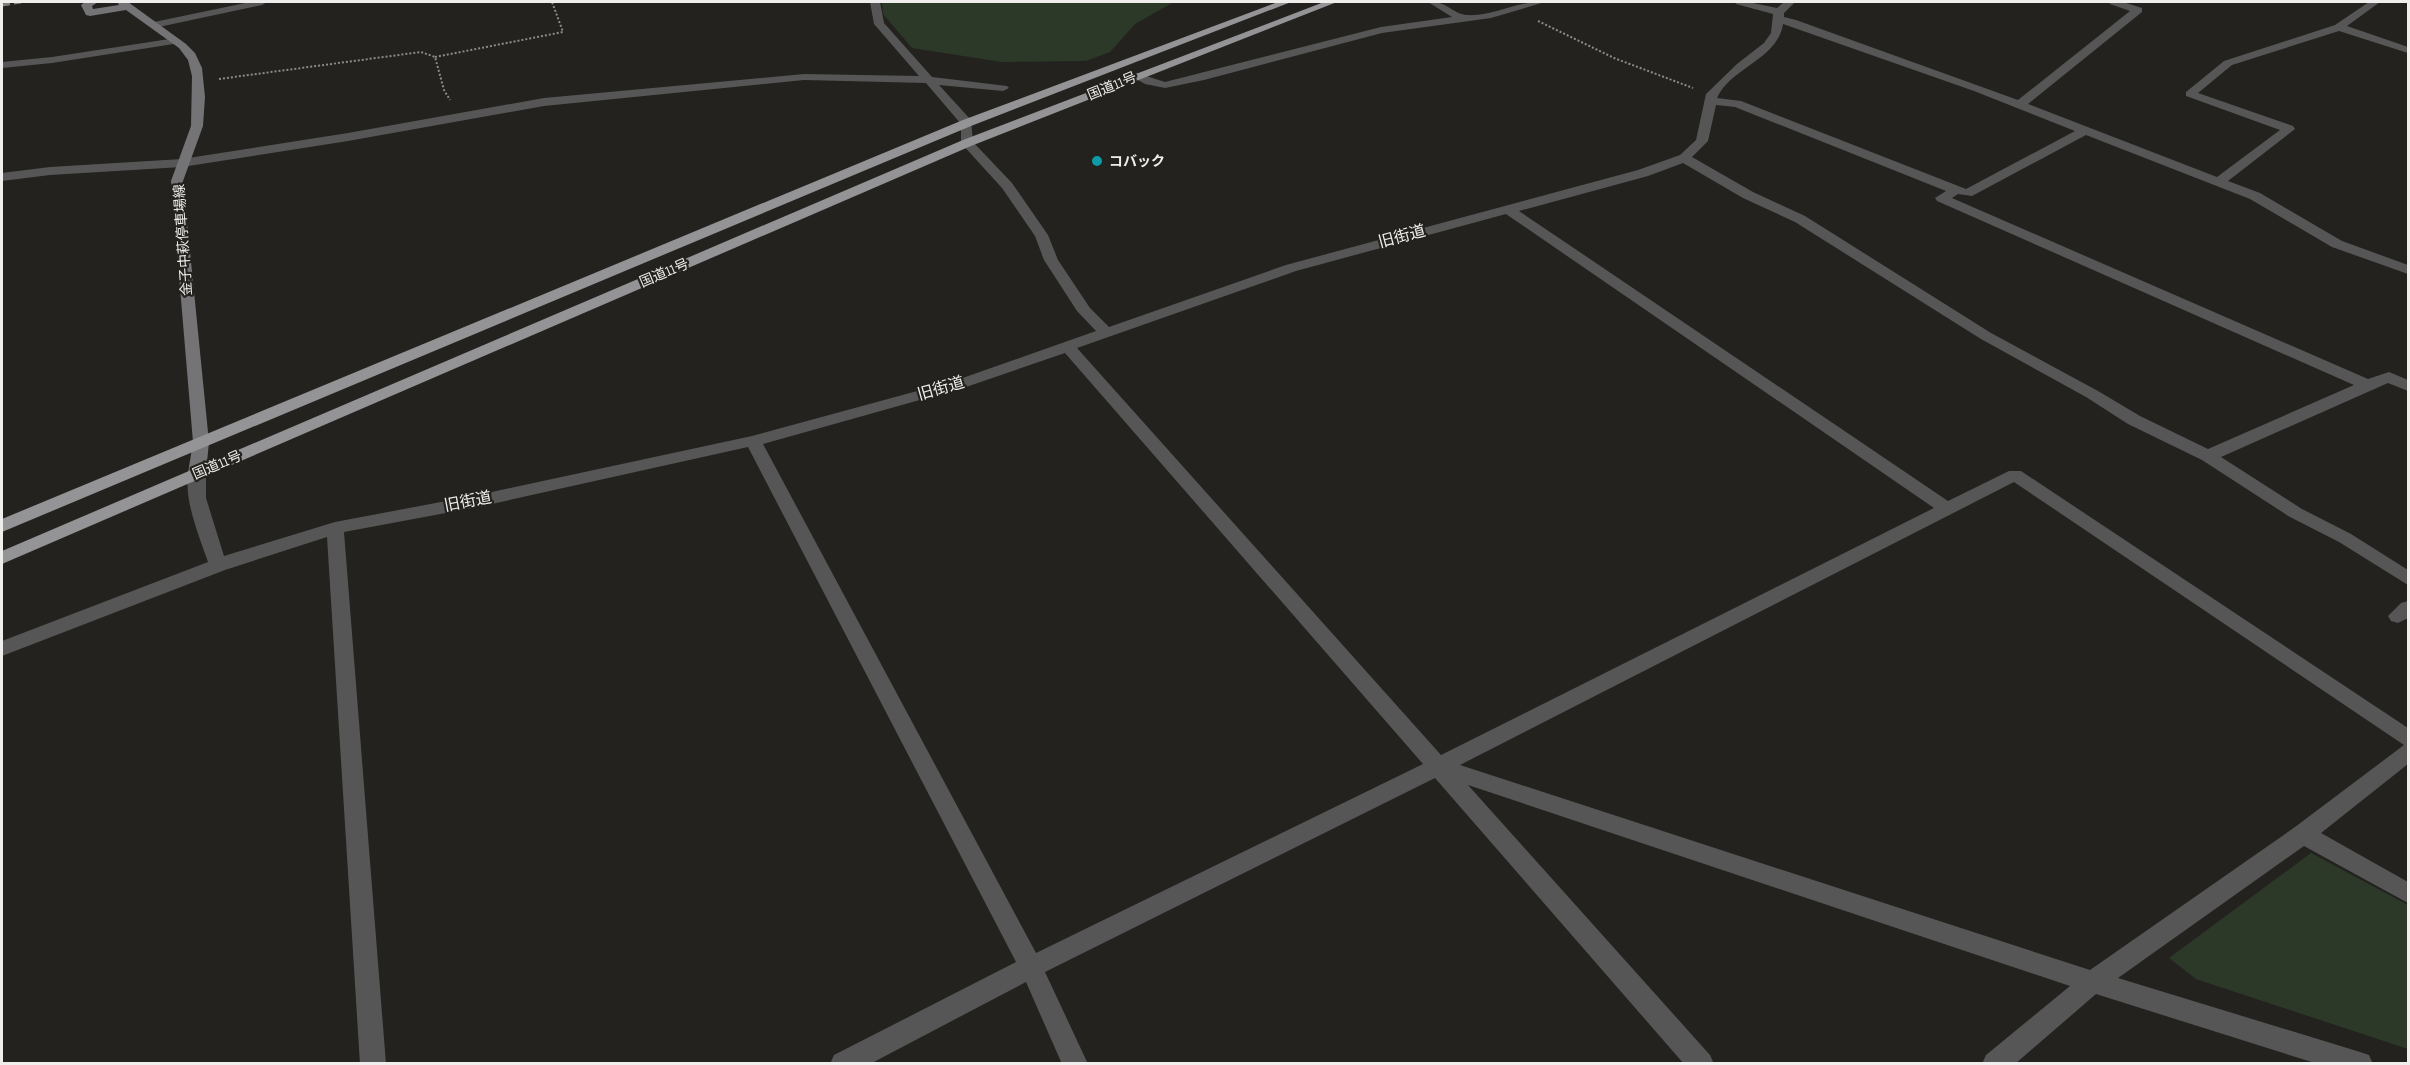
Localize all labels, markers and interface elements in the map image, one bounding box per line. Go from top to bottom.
street label: 国道11号 [1085,68,1139,104]
place label: コバック [1109,153,1165,170]
marker: コバック [1090,154,1104,168]
street label: 金子中萩停車場線 [171,184,195,296]
street label: 旧街道 [1376,222,1428,252]
street label: 国道11号 [637,255,691,291]
street label: 旧街道 [915,373,967,405]
street label: 国道11号 [190,447,244,483]
street label: 旧街道 [443,488,493,516]

